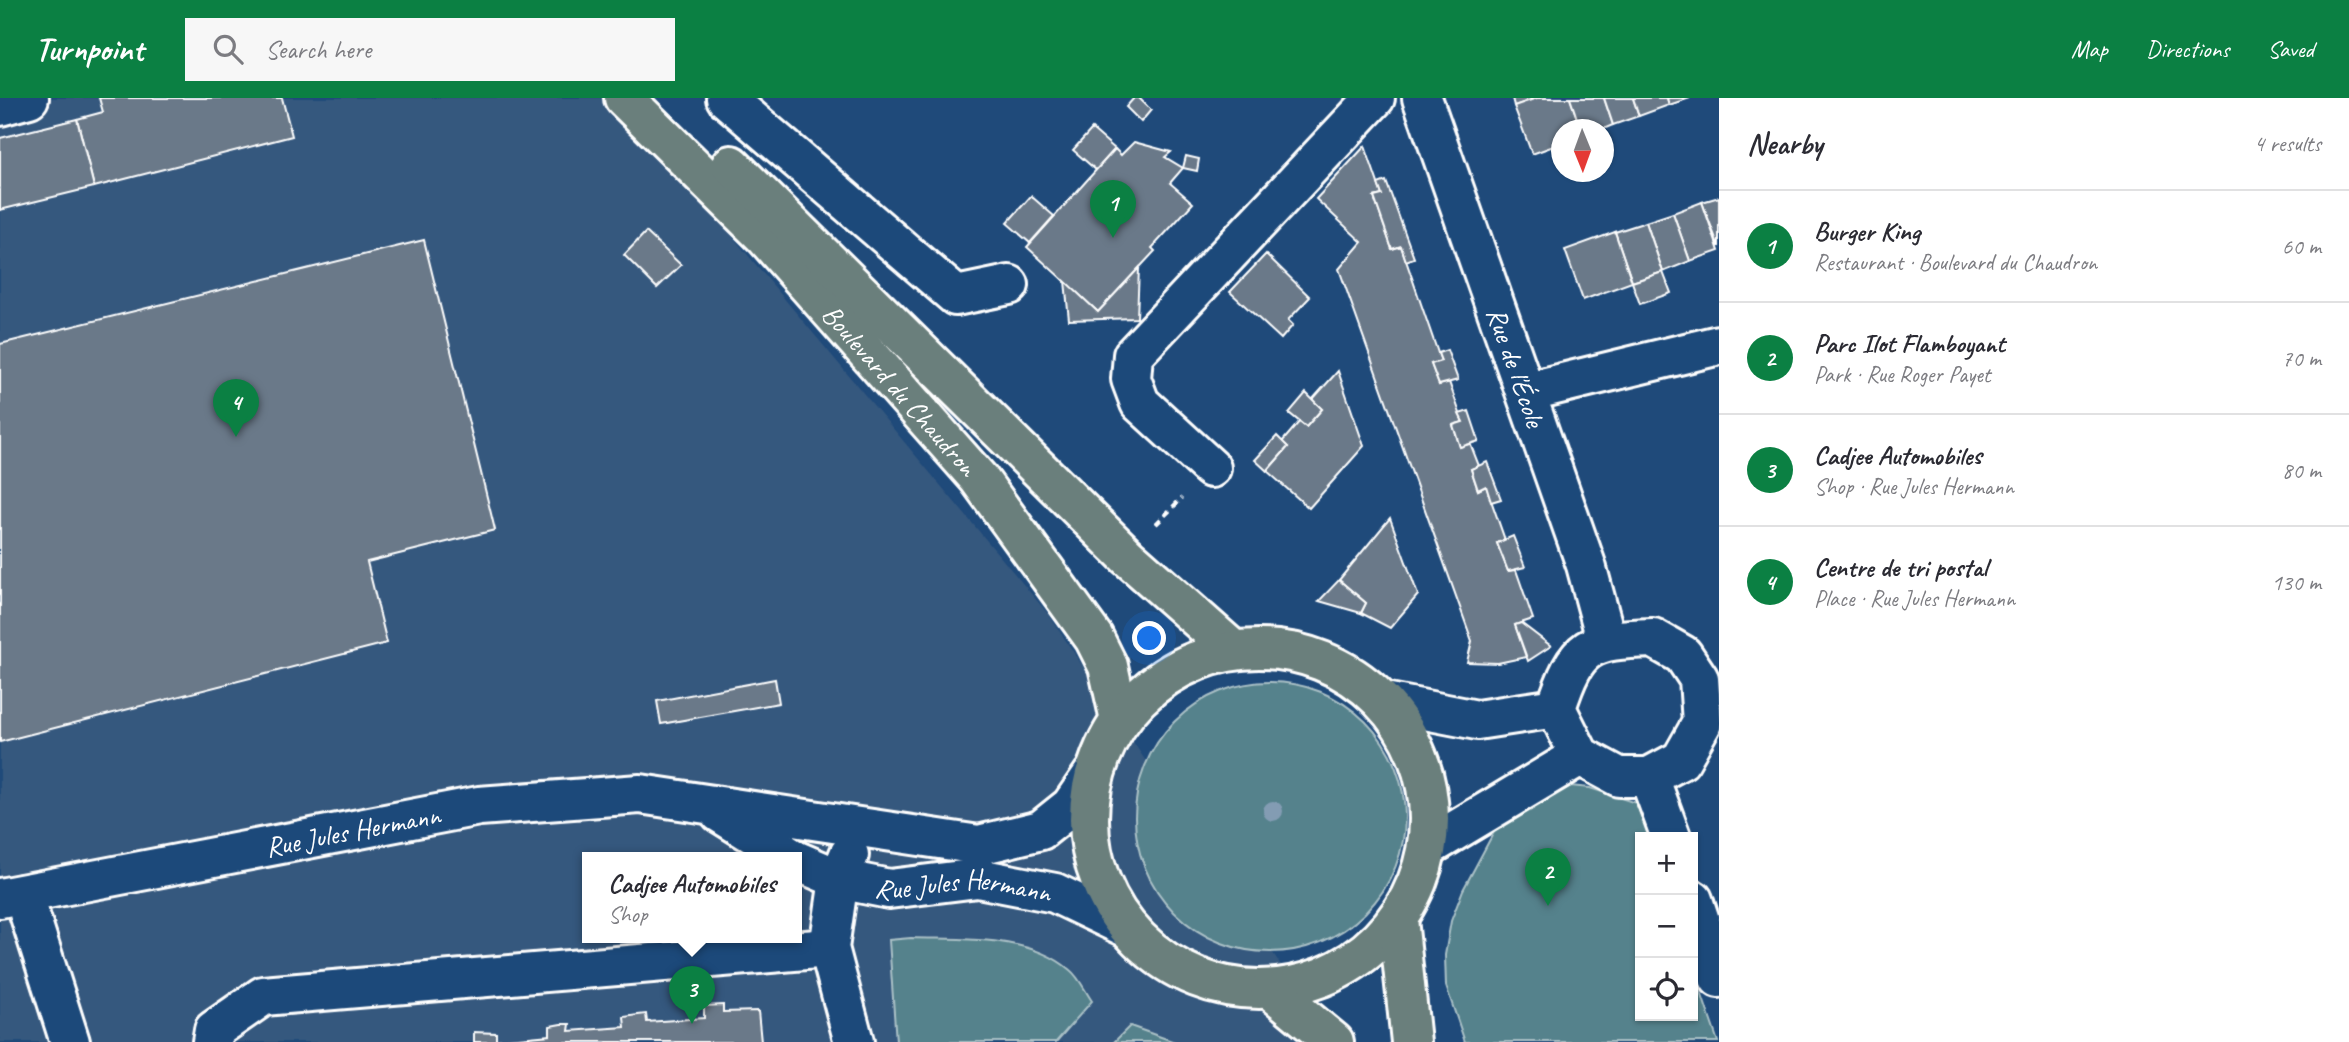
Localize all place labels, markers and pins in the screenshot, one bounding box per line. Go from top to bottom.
pin: 1 [1090,180,1136,238]
pin: 4 [213,379,259,437]
pin: 2 [1525,848,1571,906]
pin: 3 [669,966,715,1024]

